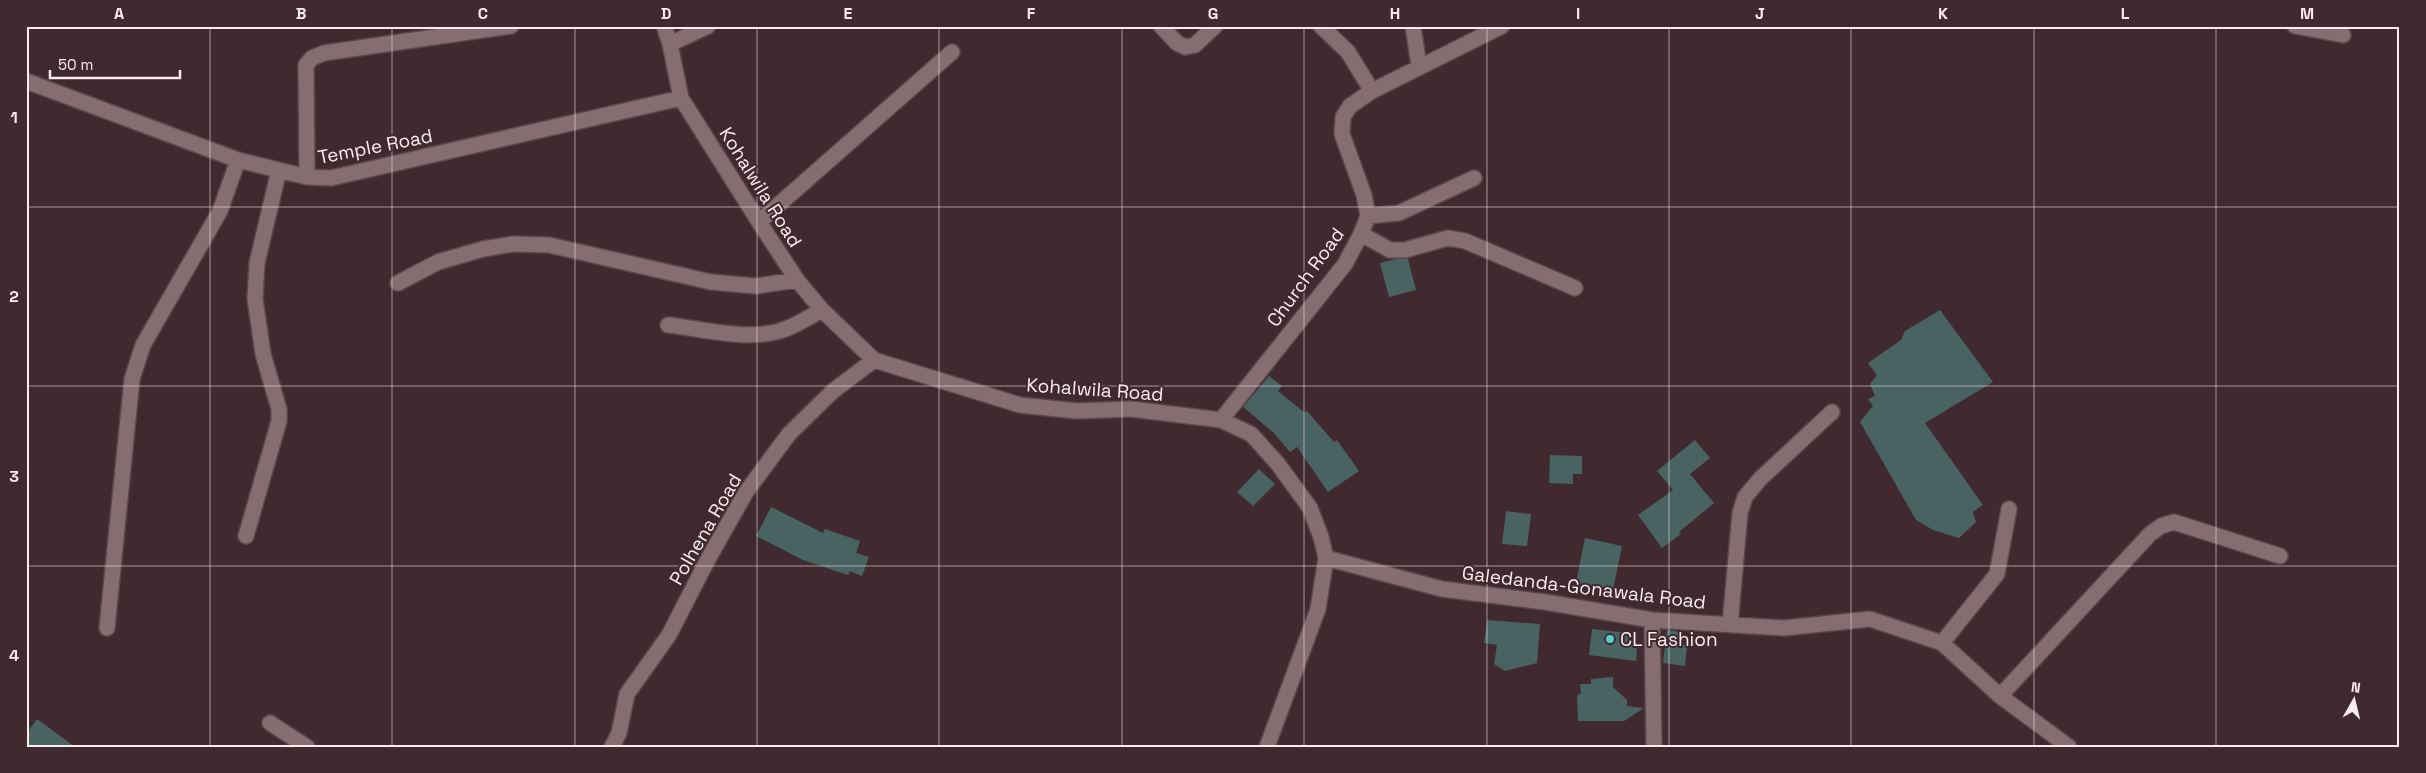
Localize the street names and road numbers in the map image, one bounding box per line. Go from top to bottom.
street label: Kohalwila Road [714,122,808,252]
street label: Temple Road [316,123,435,170]
street label: Church Road [1261,223,1350,332]
street label: Kohalwila Road [1026,372,1164,407]
street label: Polhena Road [663,469,747,589]
street label: Galedanda-Gonawala Road [1461,560,1707,615]

